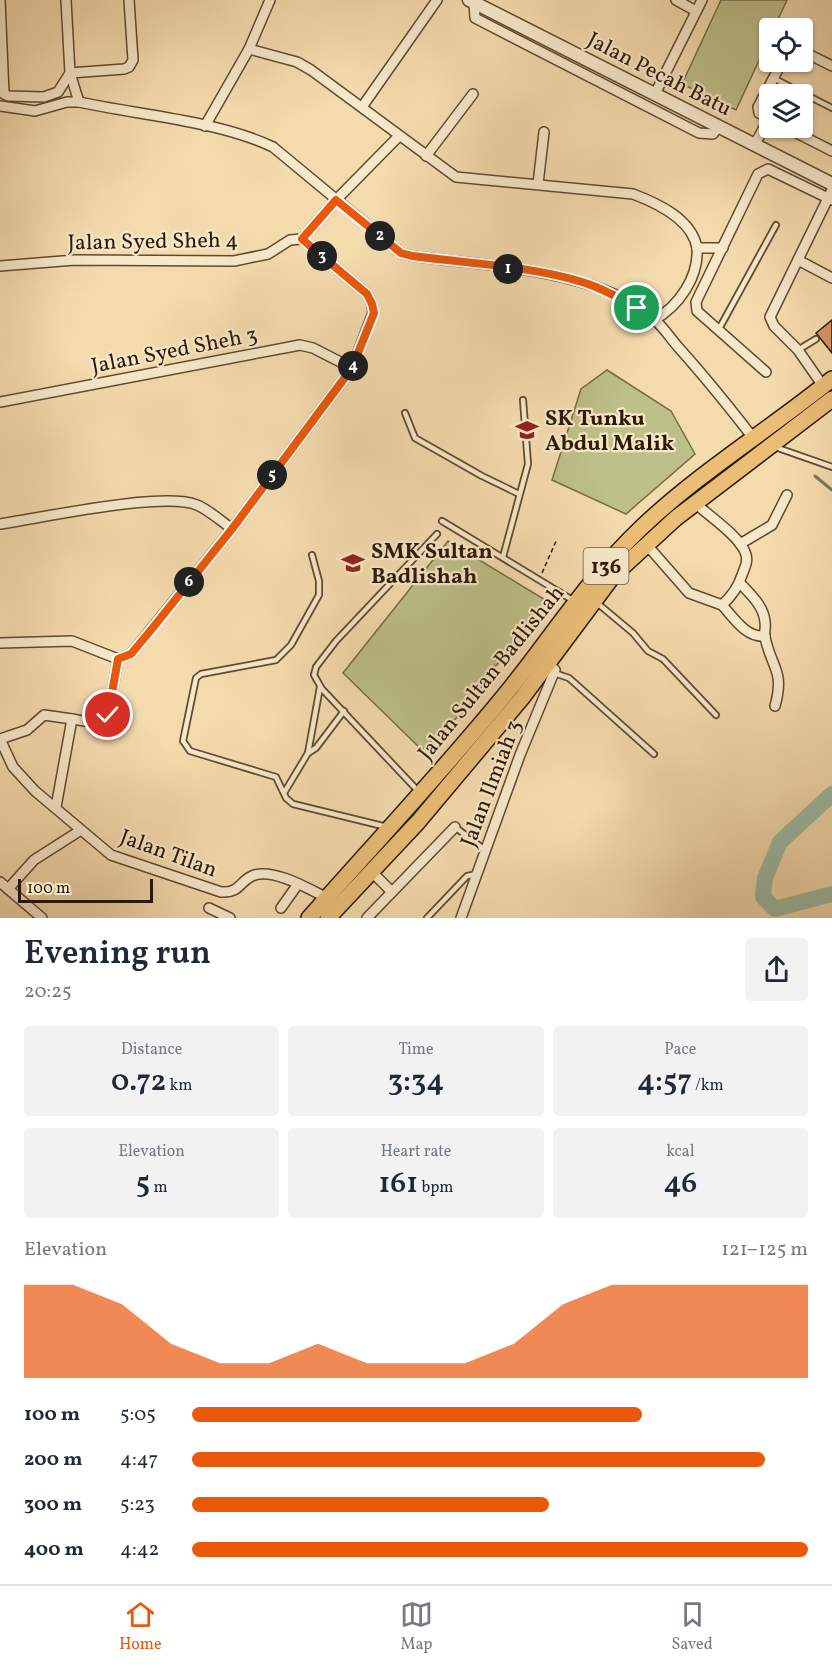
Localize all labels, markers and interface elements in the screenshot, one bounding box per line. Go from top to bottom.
map controls [759,18,813,138]
button: locate [759,18,813,72]
street label: Jalan Pecah Batu [581,25,737,125]
button: layers [759,84,813,138]
pin: 2 [365,221,395,251]
text: 2 [376,225,384,247]
street label: Jalan Syed Sheh 4 [67,226,239,259]
pin: 3 [307,241,337,271]
text: 3 [318,245,326,267]
pin: 1 [493,254,523,284]
text: 1 [505,258,511,280]
pin [611,282,662,333]
icon: arrive [620,291,653,324]
street label: Jalan Syed Sheh 3 [89,320,260,383]
pin: 4 [338,351,368,381]
text: 4 [348,355,358,377]
place label: SK Tunku Abdul Malik [545,404,674,460]
school or university icon: SK Tunku Abdul Malik [514,417,540,443]
pin: 5 [257,460,287,490]
text: 5 [268,464,276,486]
place label: SMK Sultan Badlishah [371,537,493,593]
road number: 136 [584,548,628,584]
school or university icon: SMK Sultan Badlishah [340,550,366,576]
pin: 6 [174,567,204,597]
text: 6 [185,571,193,593]
street label: Jalan Sultan Badlishah [411,579,572,768]
pin [82,689,133,740]
icon: check [91,698,124,731]
street label: Jalan Ilmiah 3 [454,716,531,852]
street label: Jalan Tilan [115,822,221,886]
scale bar [18,876,153,904]
text: 100 m [27,878,70,900]
text: Evening run [24,932,211,978]
button: share [745,938,808,1001]
text: 20:25 [24,978,72,1006]
text: Distance [121,1039,182,1061]
text: Time [398,1039,434,1061]
text: Pace [664,1039,696,1061]
text: 0.72 [111,1061,166,1103]
text: 3:34 [388,1061,444,1103]
text: 4:57 [637,1061,692,1103]
text: km [166,1075,192,1097]
text: /km [692,1075,724,1097]
text: Elevation [118,1141,185,1163]
text: Heart rate [381,1141,451,1163]
text: kcal [666,1141,695,1163]
text: 5 [136,1163,150,1205]
text: 161 [378,1163,418,1205]
text: 46 [663,1163,697,1205]
text: m [150,1177,168,1199]
text: bpm [418,1177,454,1199]
text: Elevation [24,1236,107,1264]
text: 121–125 m [721,1236,808,1264]
text: 100 m [24,1401,80,1429]
text: 5:05 [120,1401,156,1429]
text: 200 m [24,1446,82,1474]
text: 4:47 [120,1446,158,1474]
text: 300 m [24,1491,82,1519]
text: 5:23 [120,1491,155,1519]
text: 400 m [24,1536,84,1564]
text: 4:42 [120,1536,159,1564]
tab: Home [119,1598,162,1656]
tab: Map [400,1598,433,1656]
tab: Saved [672,1598,713,1656]

